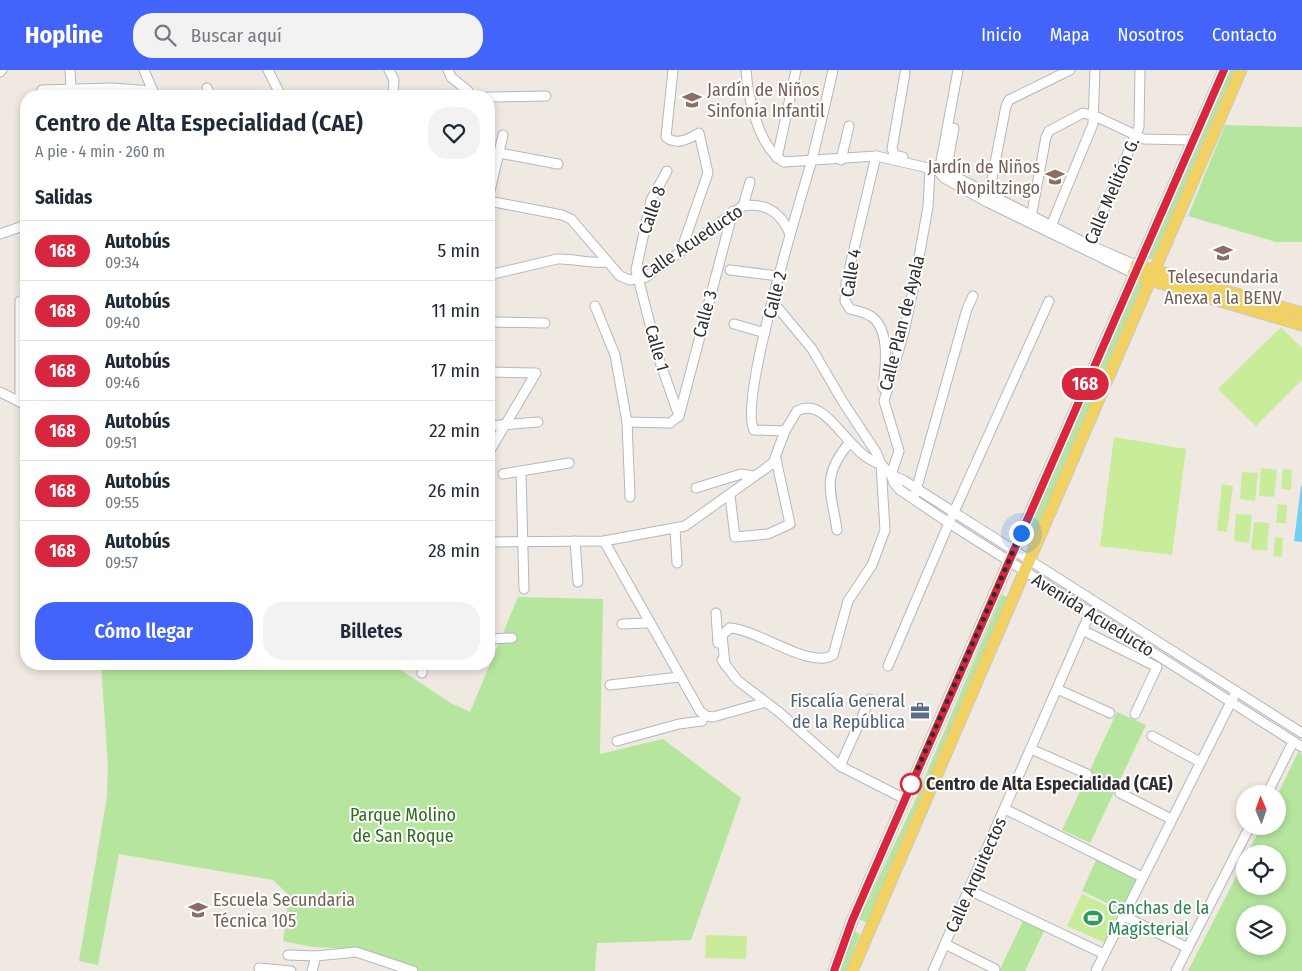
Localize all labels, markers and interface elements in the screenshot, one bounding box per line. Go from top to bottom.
search box [133,13,483,58]
text: Hopline [25,21,103,49]
icon: search [151,21,179,49]
text: Buscar aquí [191,24,282,47]
text: Inicio [981,24,1022,46]
text: Mapa [1050,24,1090,46]
text: Nosotros [1118,24,1184,46]
text: Contacto [1212,24,1277,46]
place label: Jardín de Niños Sinfonía Infantil [707,79,825,122]
school or university icon: Jardín de Niños Sinfonía Infantil [681,89,703,111]
button: heart [428,107,480,159]
text: Centro de Alta Especialidad (CAE) [35,109,363,137]
street label: Calle Melitón G. [1080,134,1144,248]
text: A pie · 4 min · 260 m [35,142,165,161]
place label: Jardín de Niños Nopiltzingo [928,156,1040,199]
school or university icon: Jardín de Niños Nopiltzingo [1044,166,1066,188]
street label: Calle 8 [634,183,670,237]
text: Salidas [35,186,92,209]
street label: Calle Acueducto [637,200,747,284]
text: Autobús [105,230,170,253]
text: 5 min [437,239,480,262]
text: 168 [49,240,76,262]
school or university icon: Telesecundaria Anexa a la BENV [1212,242,1234,264]
street label: Calle 4 [836,247,866,299]
text: 09:34 [105,253,139,272]
street label: Calle Plan de Ayala [875,253,929,393]
place label: Telesecundaria Anexa a la BENV [1164,266,1283,309]
street label: Calle 2 [759,269,792,321]
street label: Calle 3 [688,288,722,340]
text: Autobús [105,290,170,313]
text: 11 min [432,299,480,322]
text: 168 [49,300,76,322]
text: 09:40 [105,313,140,332]
street label: Calle 1 [640,322,674,374]
text: Autobús [105,350,170,373]
text: 17 min [431,359,480,382]
text: 168 [49,360,76,382]
line badge: 168 [1056,368,1114,400]
text: 09:46 [105,373,140,392]
text: 168 [1072,373,1098,395]
text: Autobús [105,410,170,433]
text: 22 min [429,419,480,442]
text: 168 [49,420,76,442]
text: 09:51 [105,433,137,452]
text: Autobús [105,470,170,493]
text: 26 min [428,479,480,502]
text: 168 [49,480,76,502]
text: 09:55 [105,493,139,512]
your location [1009,521,1034,546]
text: Autobús [105,530,170,553]
text: 28 min [428,539,480,562]
text: 168 [49,540,76,562]
text: 09:57 [105,553,138,572]
street label: Avenida Acueducto [1028,569,1158,661]
button: Cómo llegar [35,602,253,660]
button: Billetes [263,602,480,660]
place label: Fiscalía General de la República [790,690,905,733]
office icon: Fiscalía General de la República [909,700,931,722]
marker: Centro de Alta Especialidad (CAE) [900,773,922,795]
place label: Centro de Alta Especialidad (CAE) [926,773,1173,795]
north arrow [1236,785,1286,835]
map controls [1236,785,1286,955]
park label: Parque Molino de San Roque [350,804,456,847]
street label: Calle Arquitectos [941,814,1011,936]
button: locate [1236,845,1286,895]
place label: Escuela Secundaria Técnica 105 [213,889,355,932]
place label: Canchas de la Magisterial [1108,897,1210,940]
school or university icon: Escuela Secundaria Técnica 105 [187,899,209,921]
button: layers [1236,905,1286,955]
sports icon: Canchas de la Magisterial [1082,907,1104,929]

